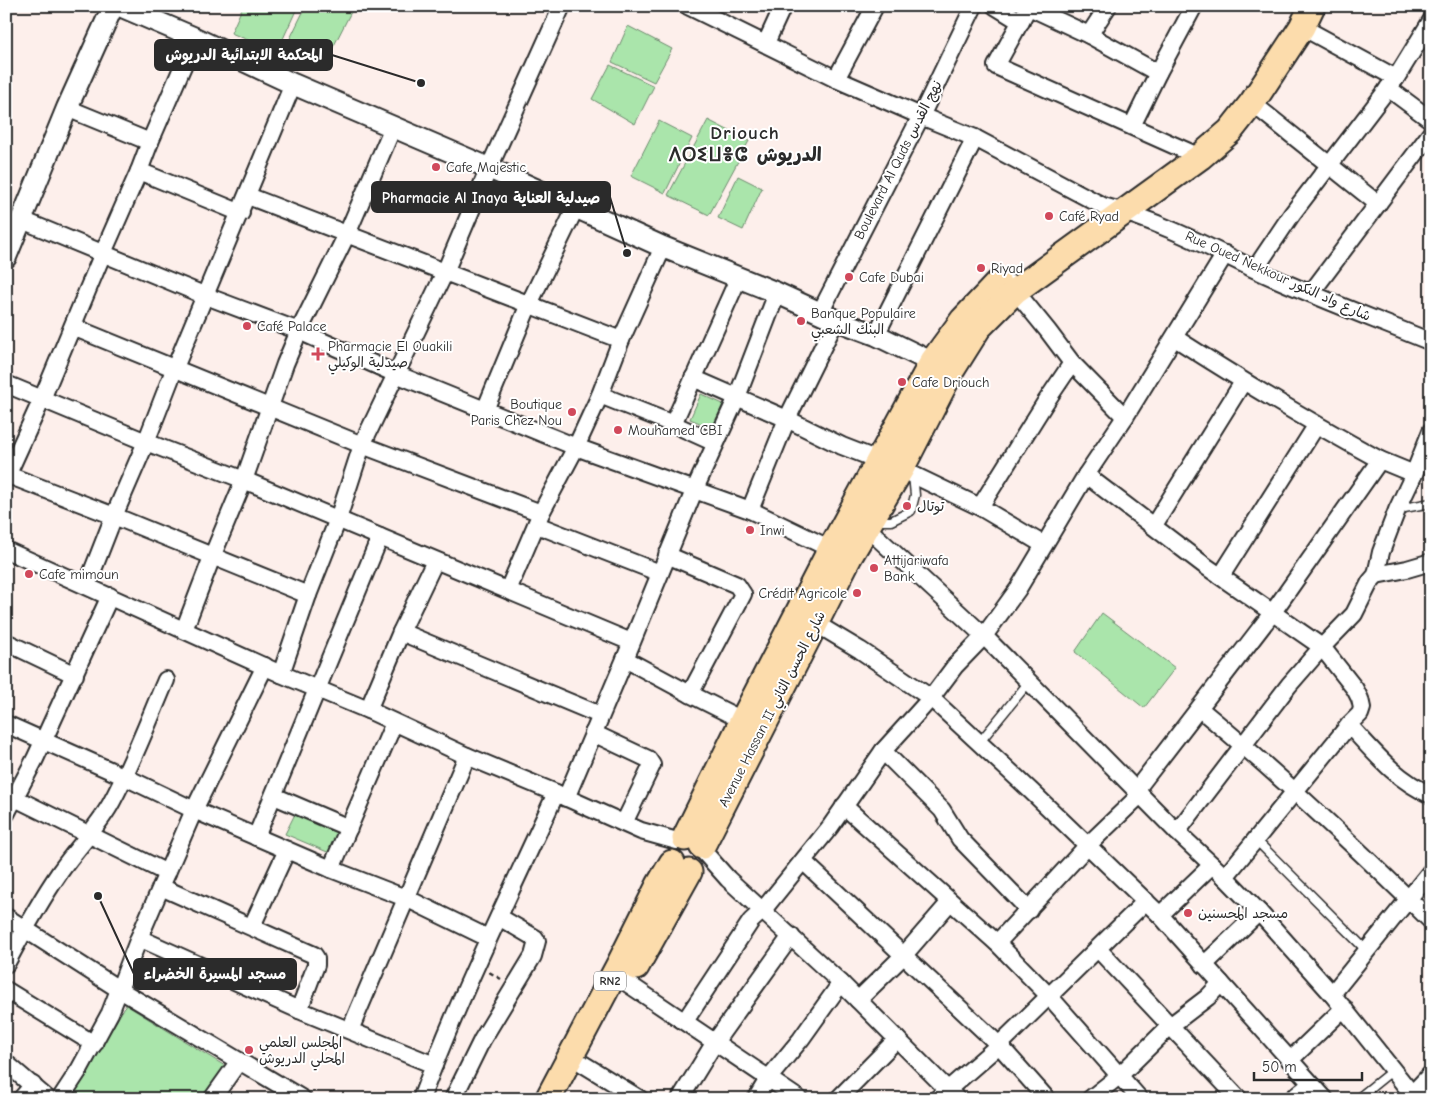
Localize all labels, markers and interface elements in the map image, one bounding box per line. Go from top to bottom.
callout: المحكمة الابتدائية الدريوش [155,40,332,70]
text: المحكمة الابتدائية الدريوش [165,46,323,65]
street label: Boulevard Al Quds نهج القدس [850,78,946,243]
district label: Driouch ⴷⵔⵉⵡⴻⵛ الدريوش [668,122,822,167]
place label: Cafe Majestic [446,159,526,176]
marker: Cafe Majestic [430,161,442,173]
callout: Pharmacie Al Inaya صيدلية العناية [372,182,610,212]
text: Pharmacie Al Inaya صيدلية العناية [382,189,600,207]
place label: Café Ryad [1059,208,1119,225]
marker: Café Ryad [1043,210,1055,222]
street label: Rue Oued Nekkour شارع واد النکور [1182,227,1373,326]
place label: Riyad [991,260,1023,277]
marker: Riyad [975,262,987,274]
place label: Cafe Dubai [859,269,924,286]
marker: Cafe Dubai [843,271,855,283]
place label: Banque Populaire البنك الشعبي [811,305,916,342]
marker: Banque Populaire البنك الشعبي [795,315,807,327]
place label: Café Palace [257,318,327,335]
marker: Café Palace [241,320,253,332]
place label: Pharmacie El Ouakili صيدلية الوكيلي [328,338,452,375]
marker: Pharmacie El Ouakili صيدلية الوكيلي [312,348,324,360]
place label: Cafe Driouch [912,374,990,391]
marker: Cafe Driouch [896,376,908,388]
place label: Boutique Paris Chez Nou [471,396,562,429]
marker: Boutique Paris Chez Nou [566,406,578,418]
place label: Mouhamed CBI [628,422,722,439]
marker: Mouhamed CBI [612,424,624,436]
place label: توتال [917,498,945,515]
marker: توتال [901,500,913,512]
place label: Inwi [760,522,785,539]
marker: Inwi [744,524,756,536]
place label: Attijariwafa Bank [884,552,949,585]
marker: Attijariwafa Bank [868,562,880,574]
place label: Cafe mimoun [39,566,119,583]
marker: Cafe mimoun [23,568,35,580]
place label: Crédit Agricole [758,585,847,602]
marker: Crédit Agricole [851,587,863,599]
street label: Avenue Hassan II شارع الحسن الثاني [715,608,833,812]
place label: مسجد المحسنين [1198,905,1288,922]
marker: مسجد المحسنين [1182,907,1194,919]
callout: مسجد المسيرة الخضراء [134,959,296,989]
text: مسجد المسيرة الخضراء [144,965,286,983]
road number: RN2 [594,971,626,990]
place label: المجلس العلمي المحلي الدريوش [259,1034,345,1071]
marker: المجلس العلمي المحلي الدريوش [243,1044,255,1056]
scale bar [1254,1050,1362,1082]
text: 50 m [1262,1058,1297,1076]

